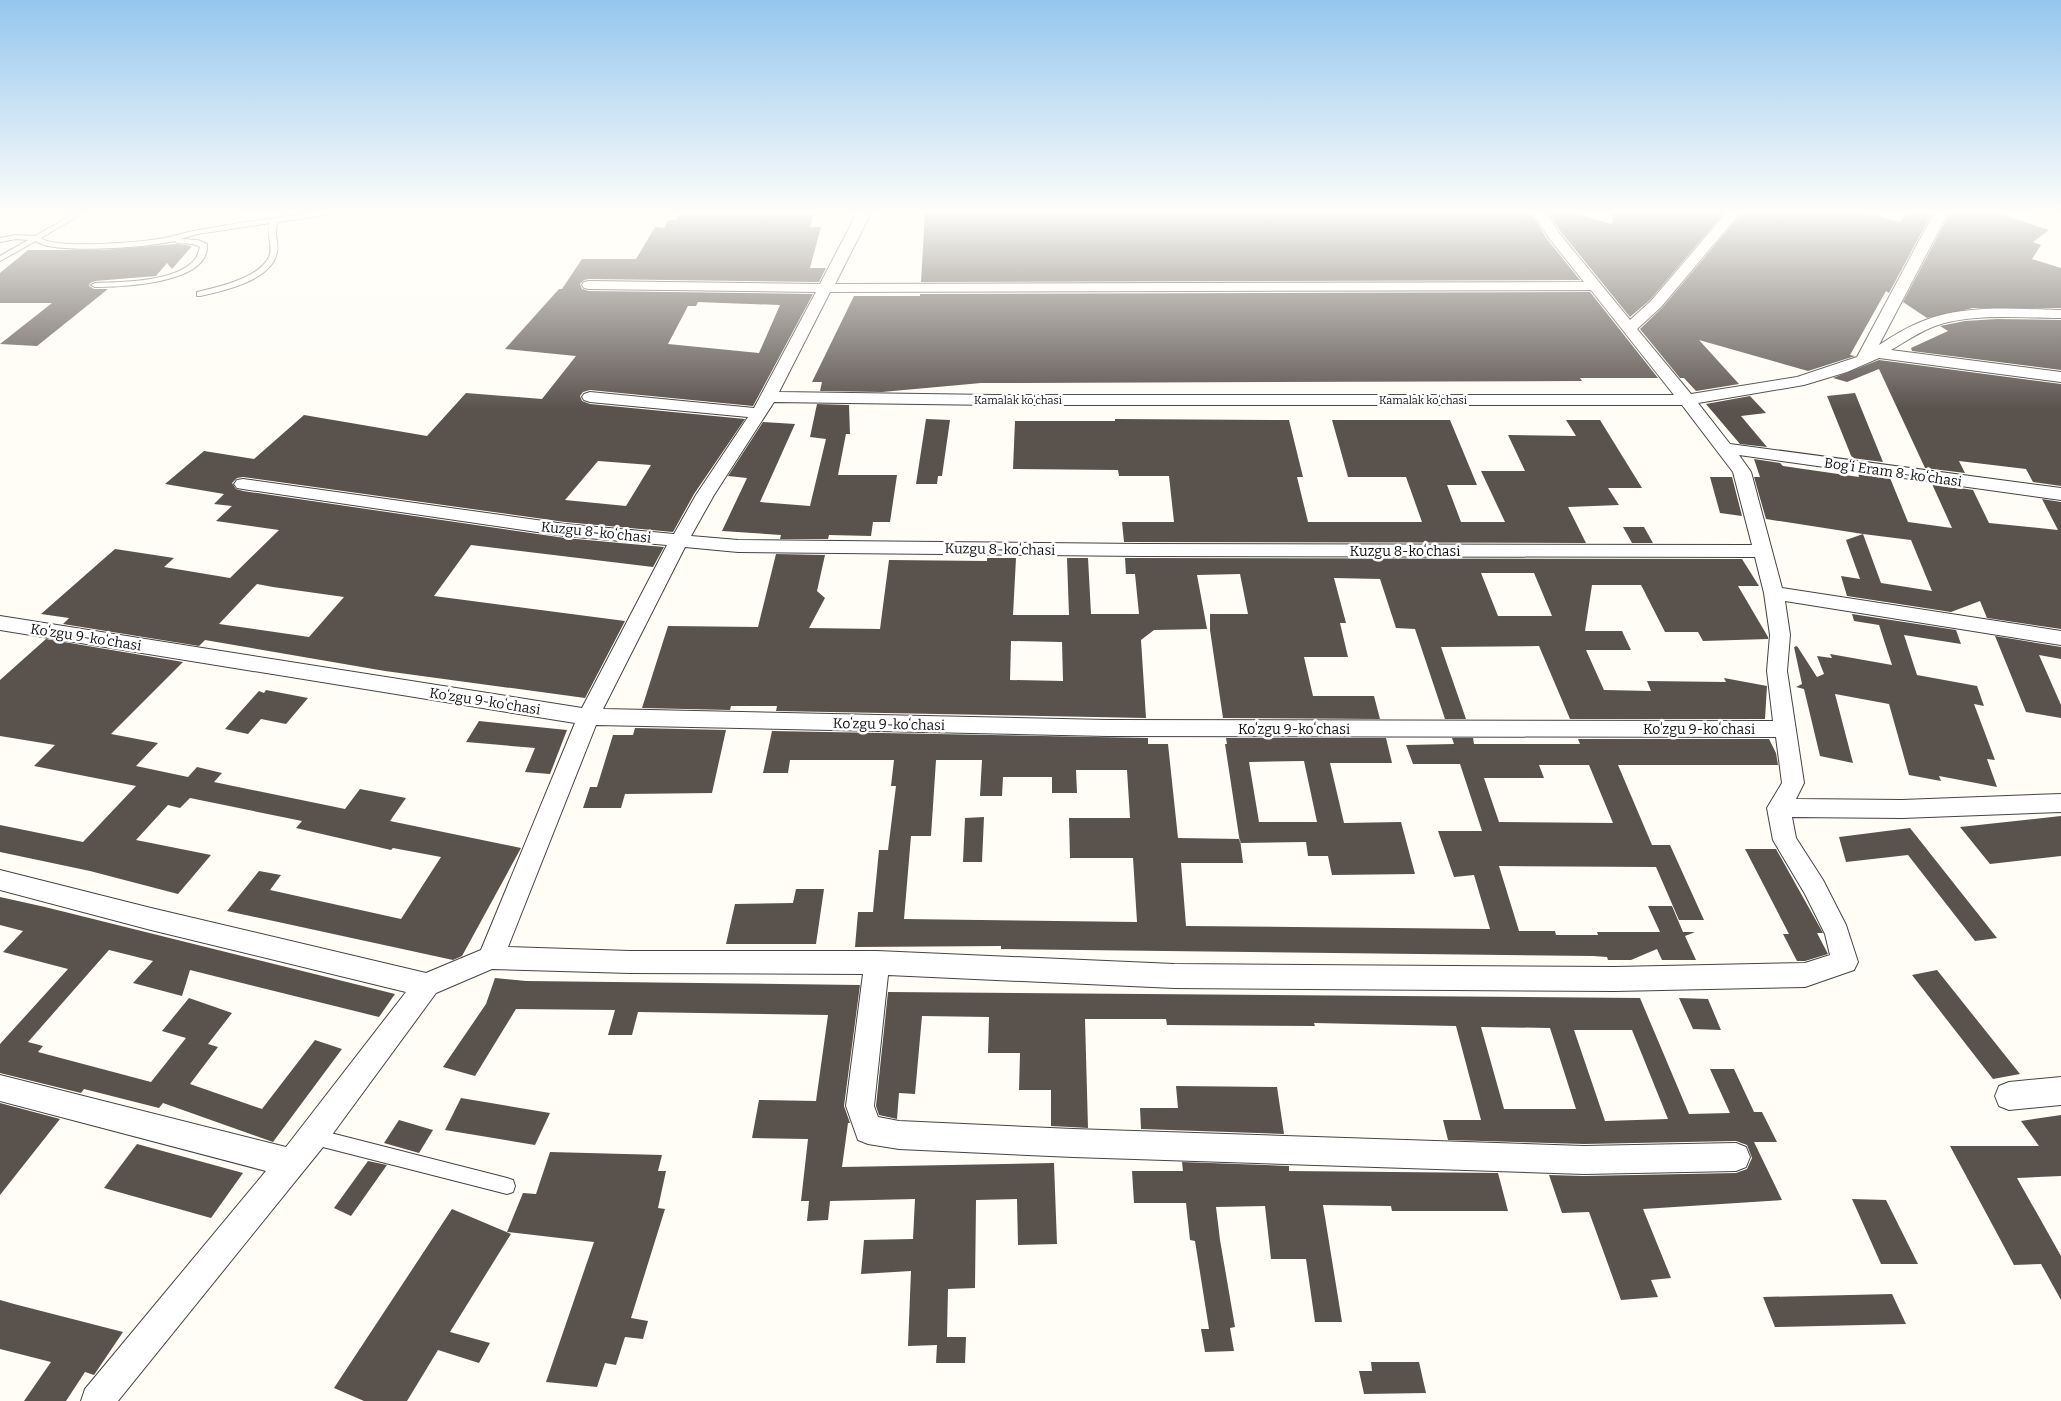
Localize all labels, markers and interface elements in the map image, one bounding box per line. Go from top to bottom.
street label: Kamalak koʻchasi [974,394,1063,407]
street label: Kamalak koʻchasi [1379,394,1468,407]
street label: Bogʻi Eram 8-koʻchasi [1823,454,1963,491]
street label: Kuzgu 8-koʻchasi [540,518,652,547]
street label: Kuzgu 8-koʻchasi [944,540,1056,559]
street label: Kuzgu 8-koʻchasi [1350,543,1460,560]
street label: Koʻzgu 9-koʻchasi [29,620,143,655]
street label: Koʻzgu 9-koʻchasi [428,684,542,719]
street label: Koʻzgu 9-koʻchasi [833,715,945,734]
street label: Koʻzgu 9-koʻchasi [1238,721,1350,738]
street label: Koʻzgu 9-koʻchasi [1643,721,1755,738]

